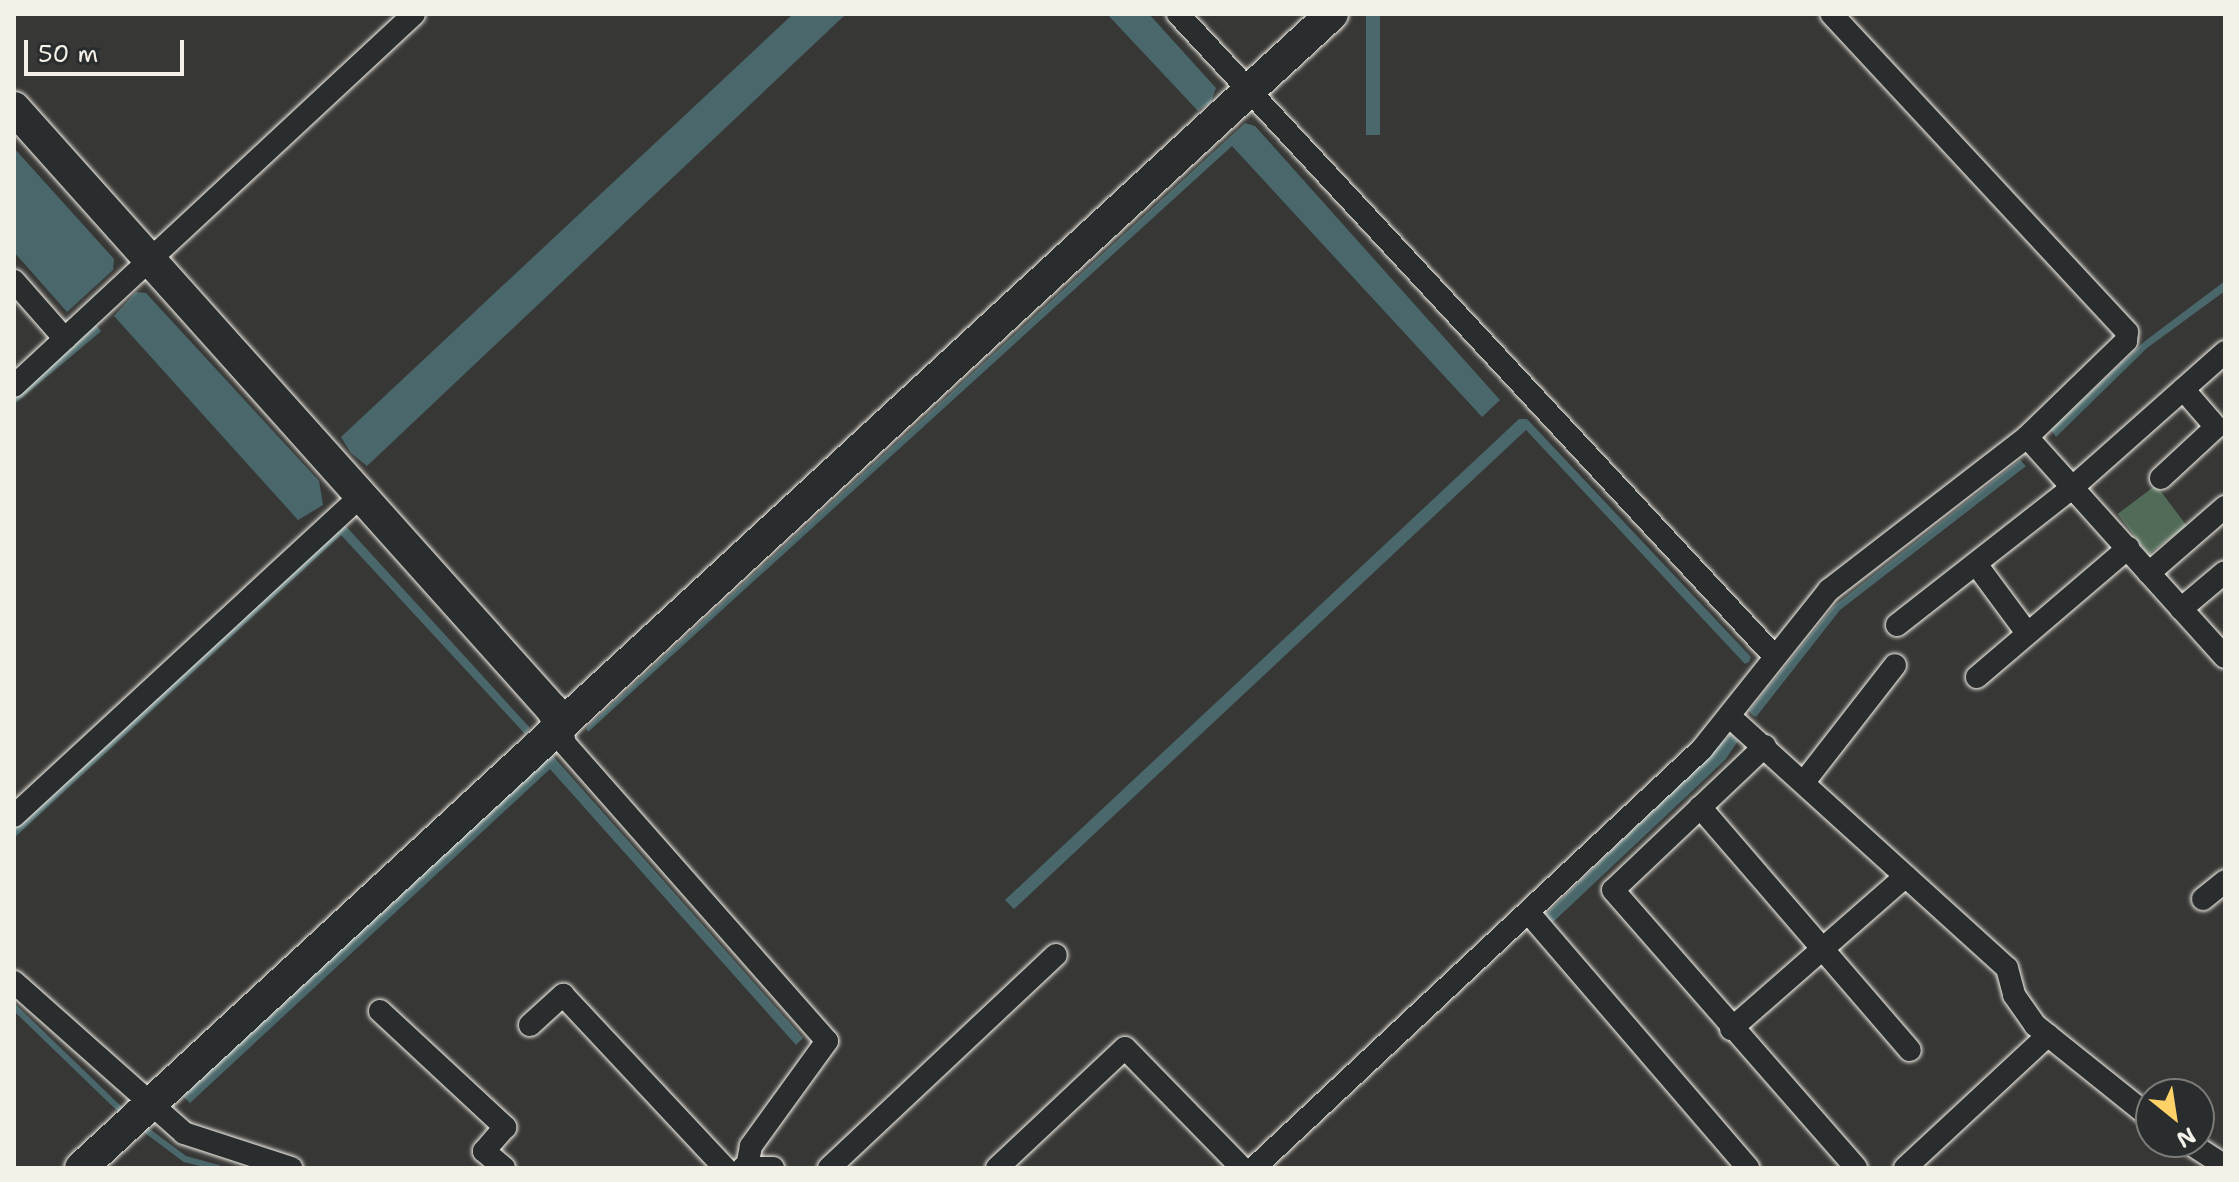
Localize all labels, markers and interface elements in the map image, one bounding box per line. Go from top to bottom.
scale bar [28,24,188,74]
text: 50 m [38,38,98,70]
north arrow [2135,1078,2215,1158]
text: N [2171,1121,2201,1154]

